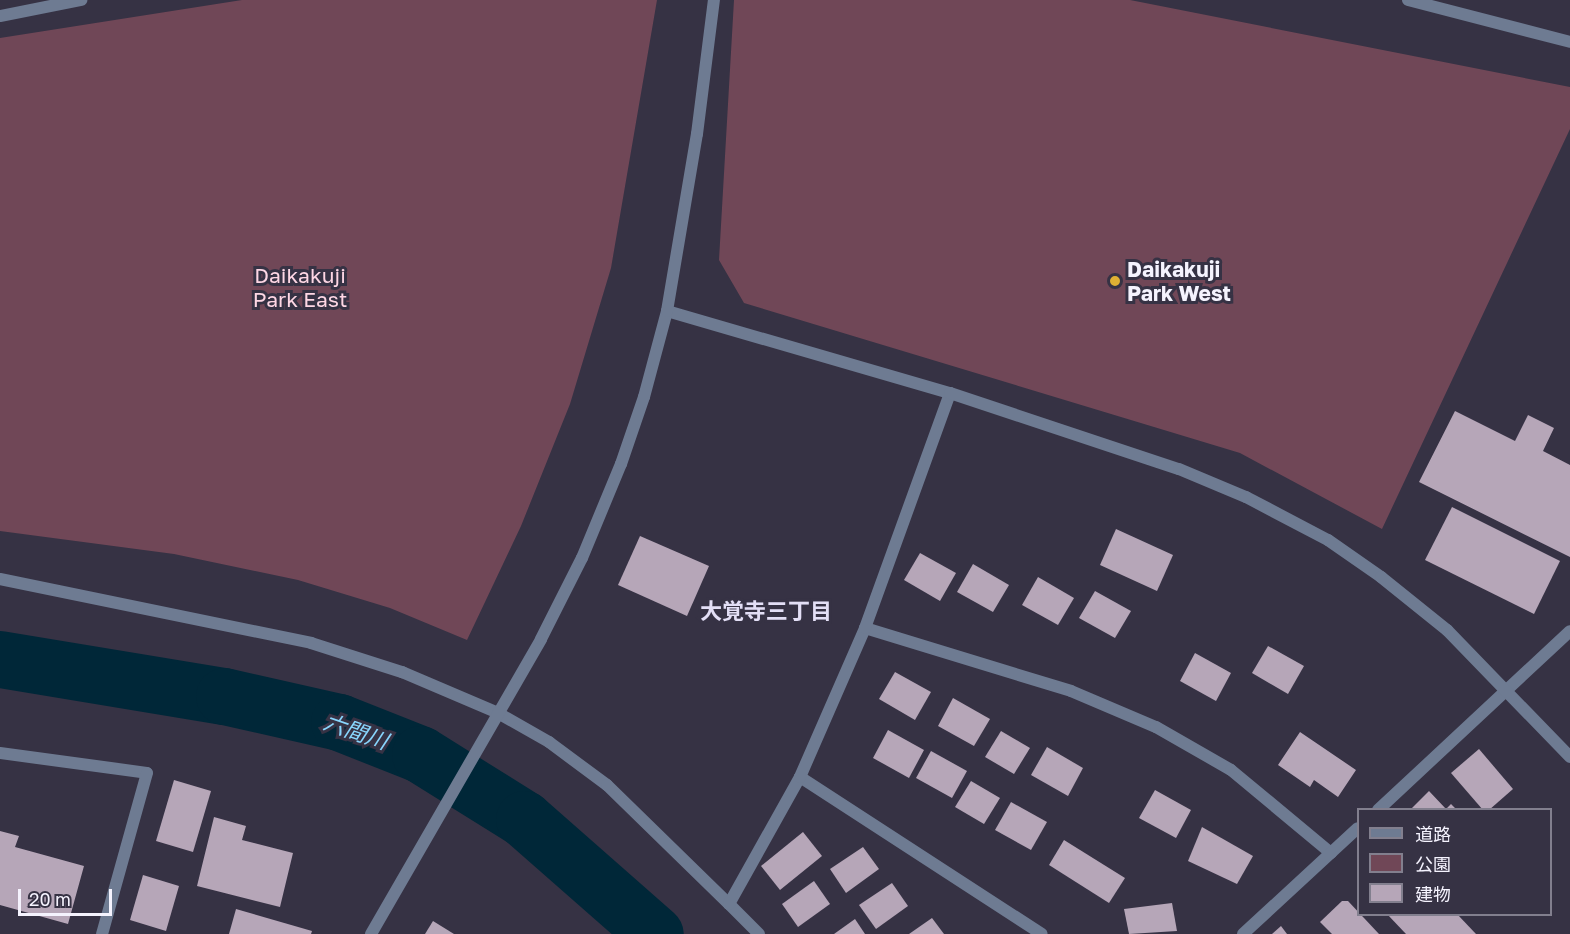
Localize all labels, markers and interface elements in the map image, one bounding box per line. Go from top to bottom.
place label: Daikakuji Park West [1127,256,1231,306]
park label: Daikakuji Park East [253,262,347,312]
marker: Daikakuji Park West [1108,274,1122,288]
district label: 大覚寺三丁目 [700,598,832,624]
water label: 六間川 [321,708,391,754]
legend [1357,808,1552,916]
text: 道路 [1415,823,1451,845]
text: 公園 [1415,853,1451,875]
scale bar [21,877,116,915]
text: 建物 [1415,883,1451,905]
text: 20 m [29,888,71,910]

